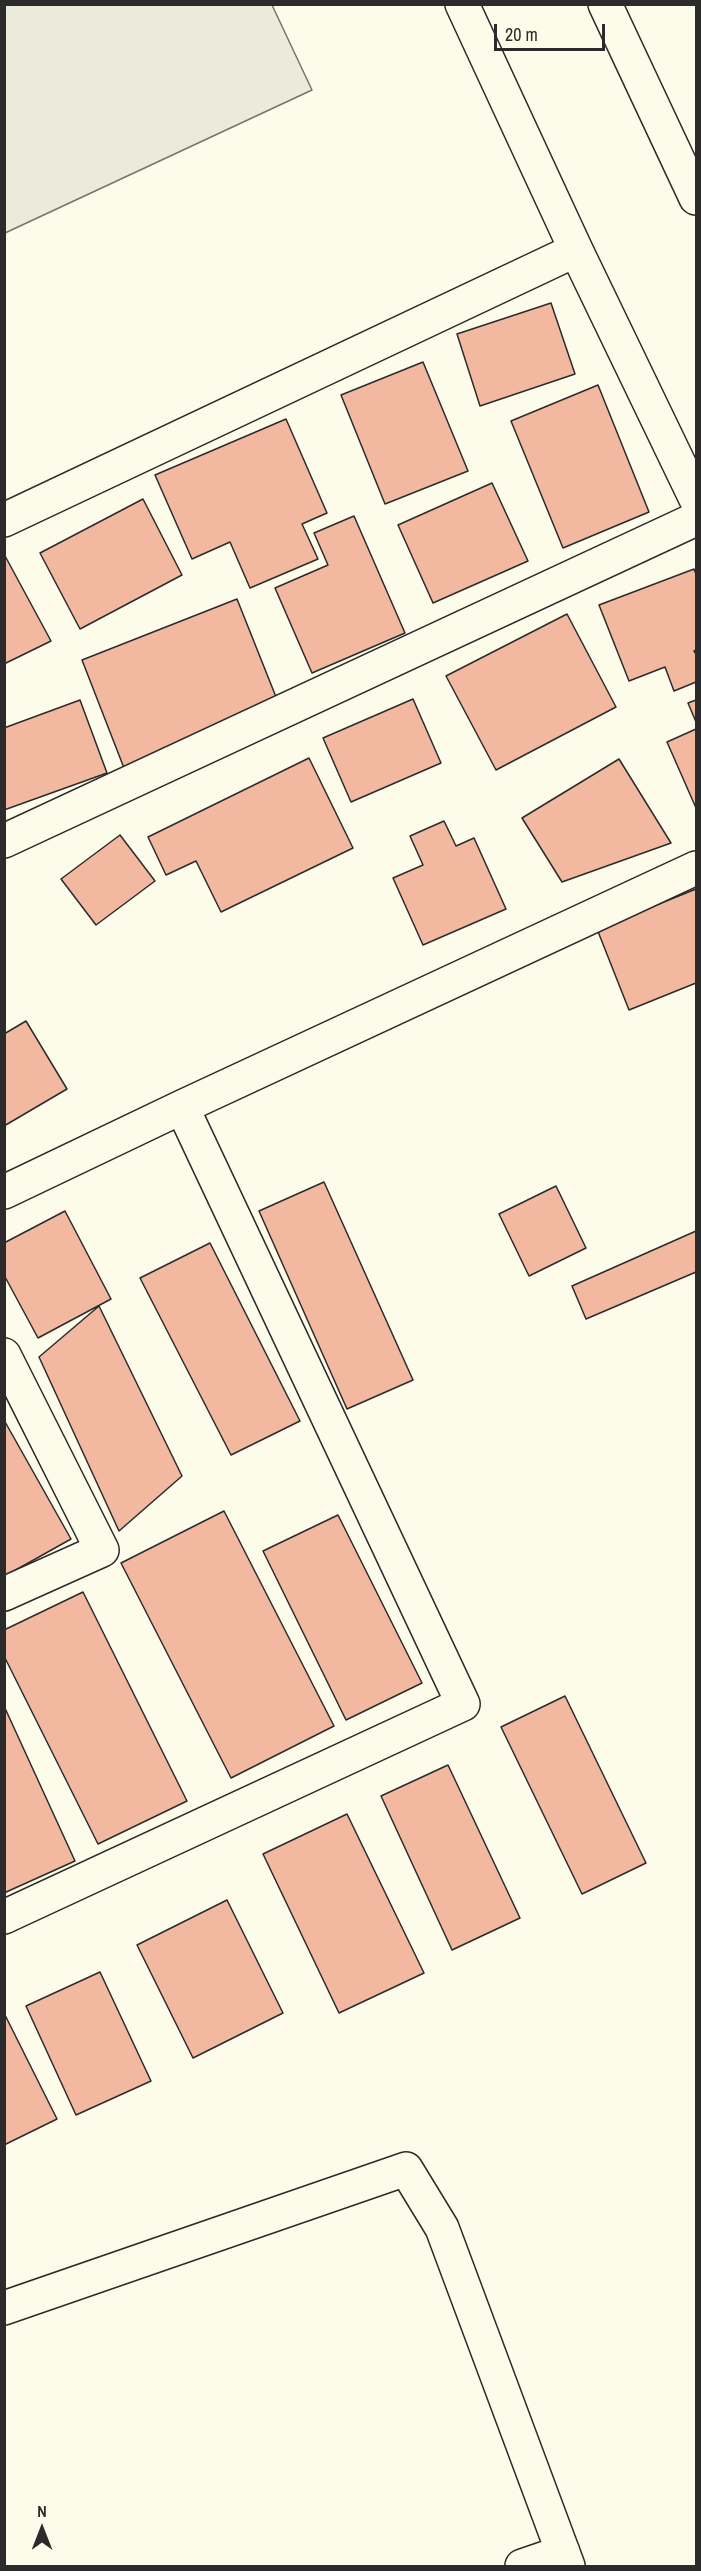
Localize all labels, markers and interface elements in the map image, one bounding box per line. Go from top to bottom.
scale bar [497,12,608,50]
text: 20 m [505,22,538,47]
north arrow [12,2499,72,2559]
text: N [37,2500,47,2522]

